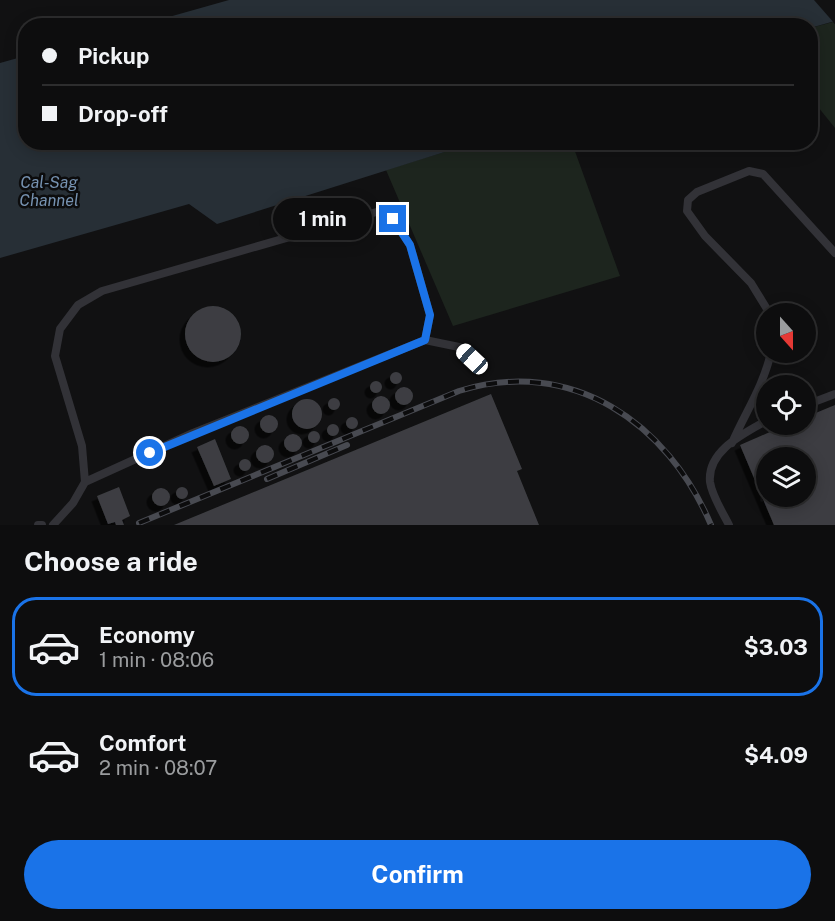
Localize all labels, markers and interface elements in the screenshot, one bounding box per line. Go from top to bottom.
text: Pickup [78,43,149,69]
text: Drop-off [78,101,168,127]
water label: Cal-Sag Channel [19,173,79,210]
callout: 1 min [273,198,372,240]
route end [379,205,406,232]
text: 1 min [298,207,347,231]
north arrow [756,303,816,363]
map controls [756,303,816,507]
car [453,340,491,378]
button: locate [756,375,816,435]
route start [136,439,163,466]
button: layers [756,447,816,507]
text: Choose a ride [24,545,198,577]
icon: car [27,620,81,674]
text: Economy [99,622,195,648]
text: $3.03 [744,634,808,660]
text: 1 min · 08:06 [99,648,214,672]
icon: car [27,728,81,782]
text: Comfort [99,730,186,756]
text: $4.09 [744,742,808,768]
text: 2 min · 08:07 [99,756,217,780]
button: Confirm [24,840,811,909]

